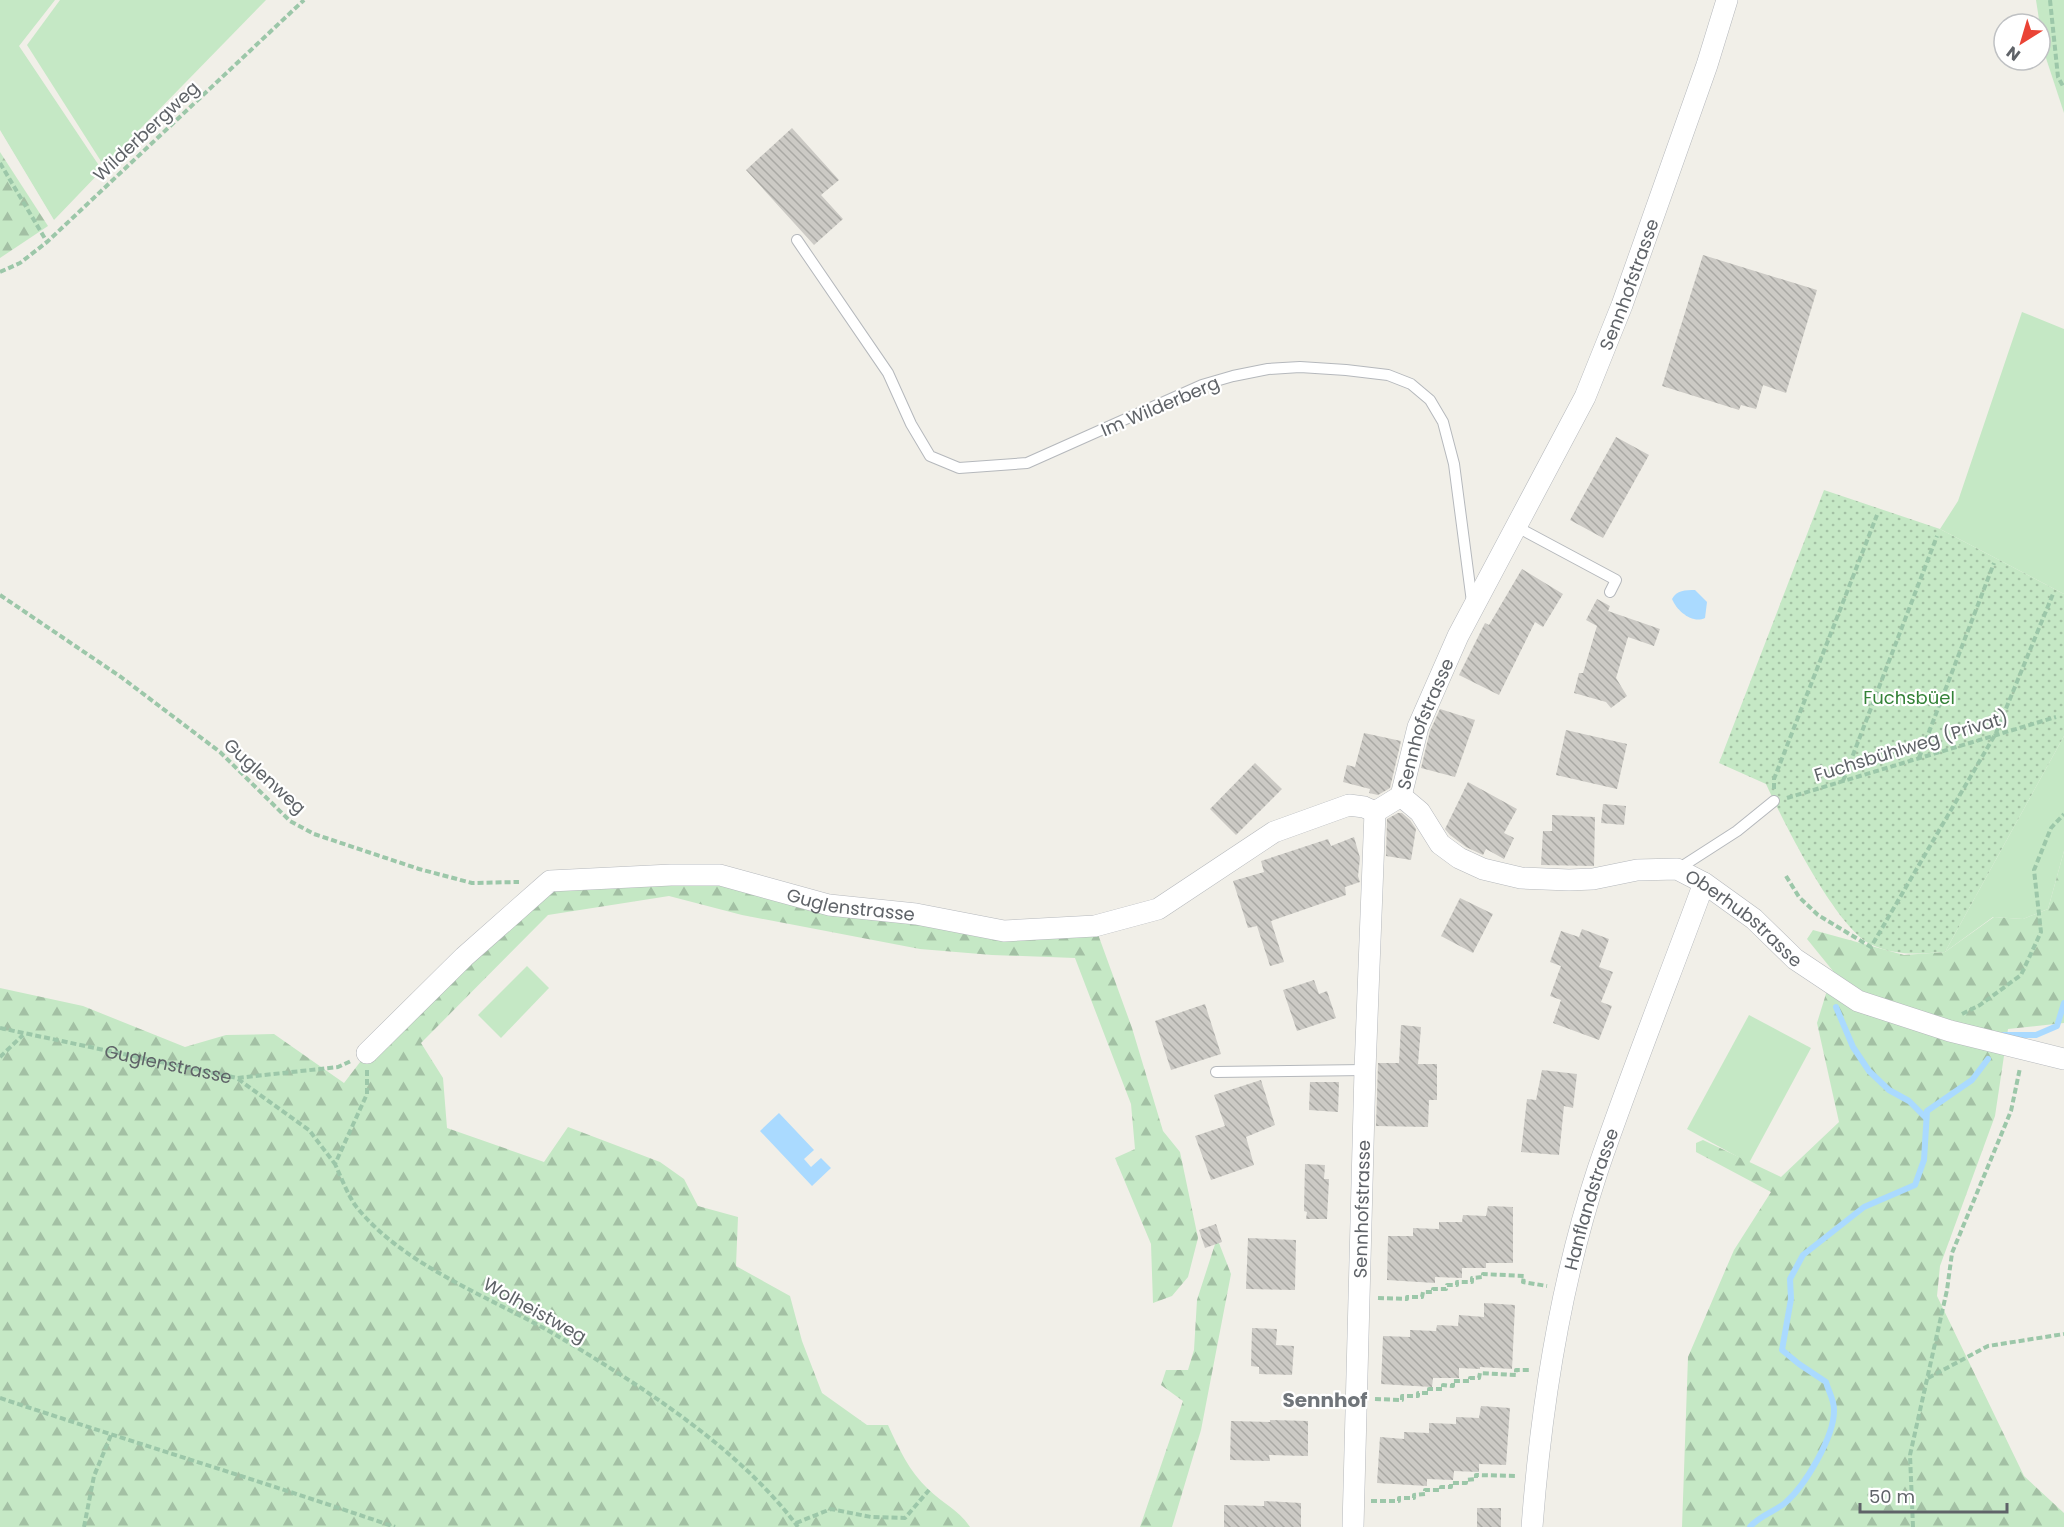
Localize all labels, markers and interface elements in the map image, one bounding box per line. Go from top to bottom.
north arrow [1992,12,2052,72]
text: N [2002,41,2025,66]
street label: Wilderbergweg [87,75,205,187]
street label: Sennhofstrasse [1593,215,1664,354]
street label: Im Wilderberg [1097,370,1223,442]
street label: Sennhofstrasse [1390,654,1459,792]
park label: Fuchsbüel [1863,685,1955,710]
street label: Fuchsbühlweg (Privat) [1811,705,2011,787]
street label: Guglenweg [218,732,312,820]
street label: Oberhubstrasse [1681,863,1807,973]
street label: Guglenstrasse [784,881,916,926]
street label: Guglenstrasse [102,1038,234,1089]
street label: Hanflandstrasse [1558,1125,1624,1273]
street label: Sennhofstrasse [1347,1139,1376,1279]
street label: Wolheistweg [479,1271,591,1349]
district label: Sennhof [1283,1386,1368,1414]
scale bar [1860,1476,2007,1514]
text: 50 m [1869,1484,1915,1509]

